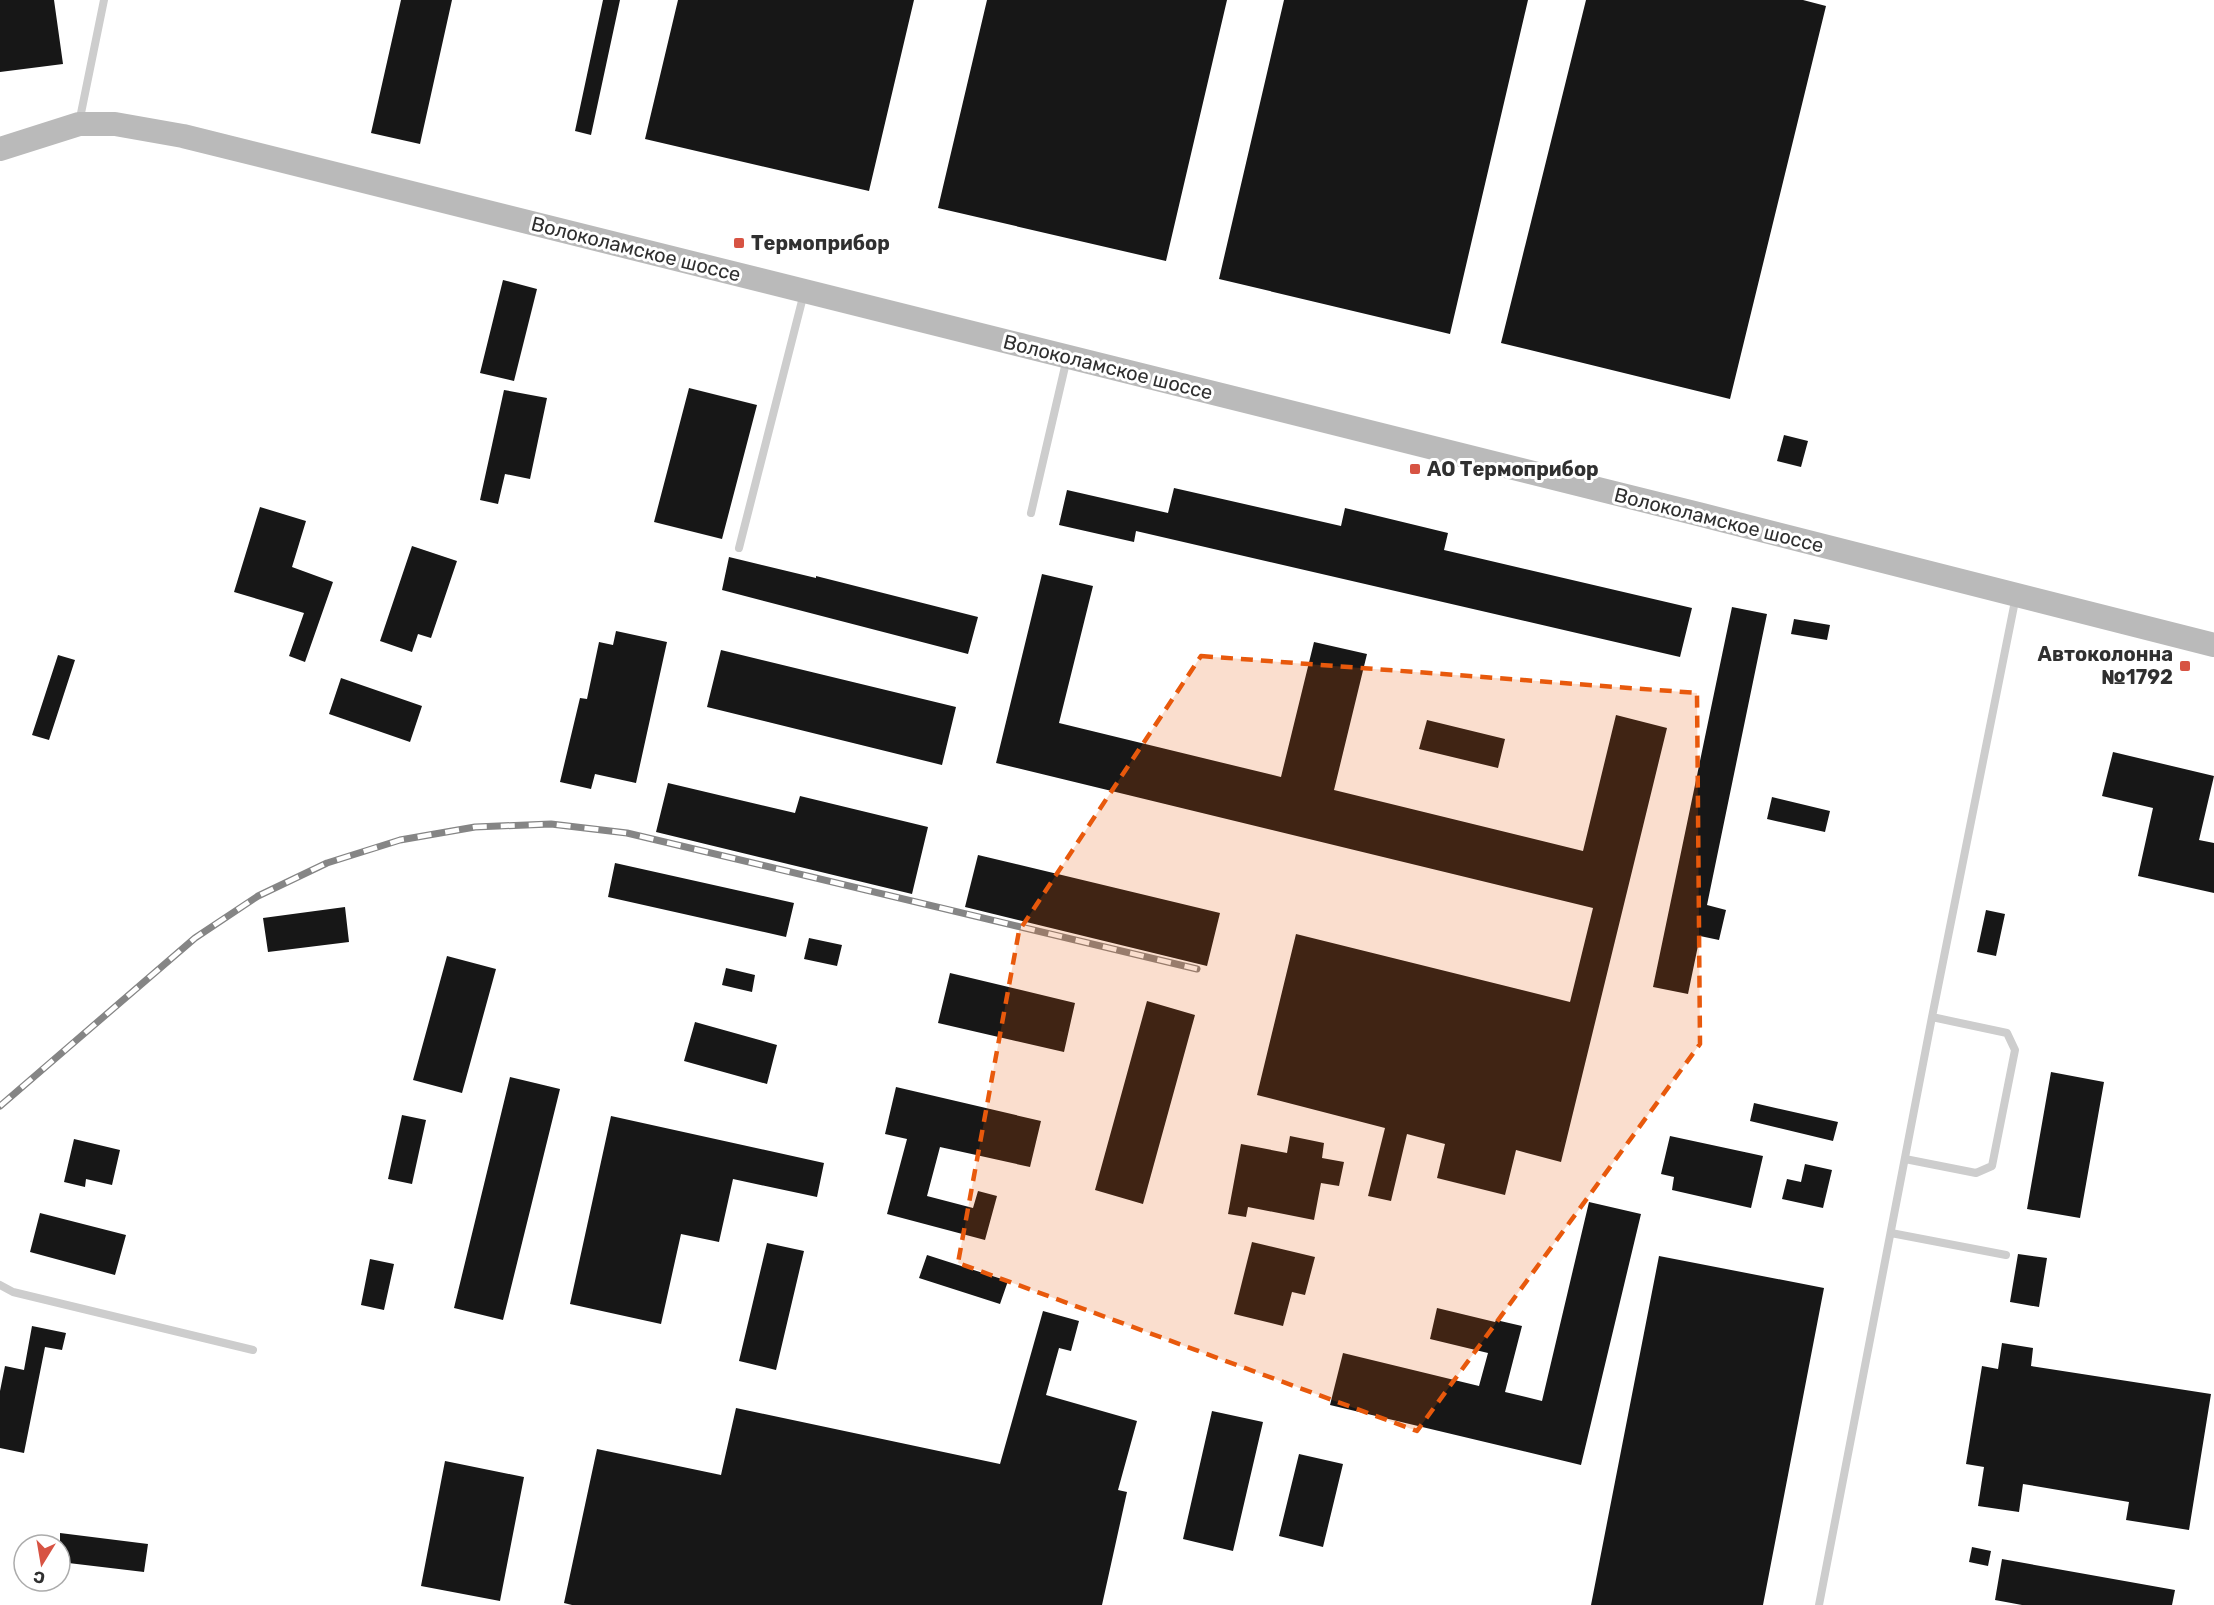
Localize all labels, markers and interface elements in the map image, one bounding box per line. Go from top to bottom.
street label: Волоколамское шоссе [529,211,743,287]
place label: Термоприбор [751,231,890,255]
marker: Термоприбор [732,236,746,250]
street label: Волоколамское шоссе [1001,329,1215,405]
place label: АО Термоприбор [1427,457,1599,481]
marker: АО Термоприбор [1408,462,1422,476]
street label: Волоколамское шоссе [1612,482,1826,558]
place label: Автоколонна №1792 [2038,642,2173,689]
marker: Автоколонна №1792 [2178,659,2192,673]
north arrow [12,1533,72,1593]
text: С [32,1567,47,1588]

